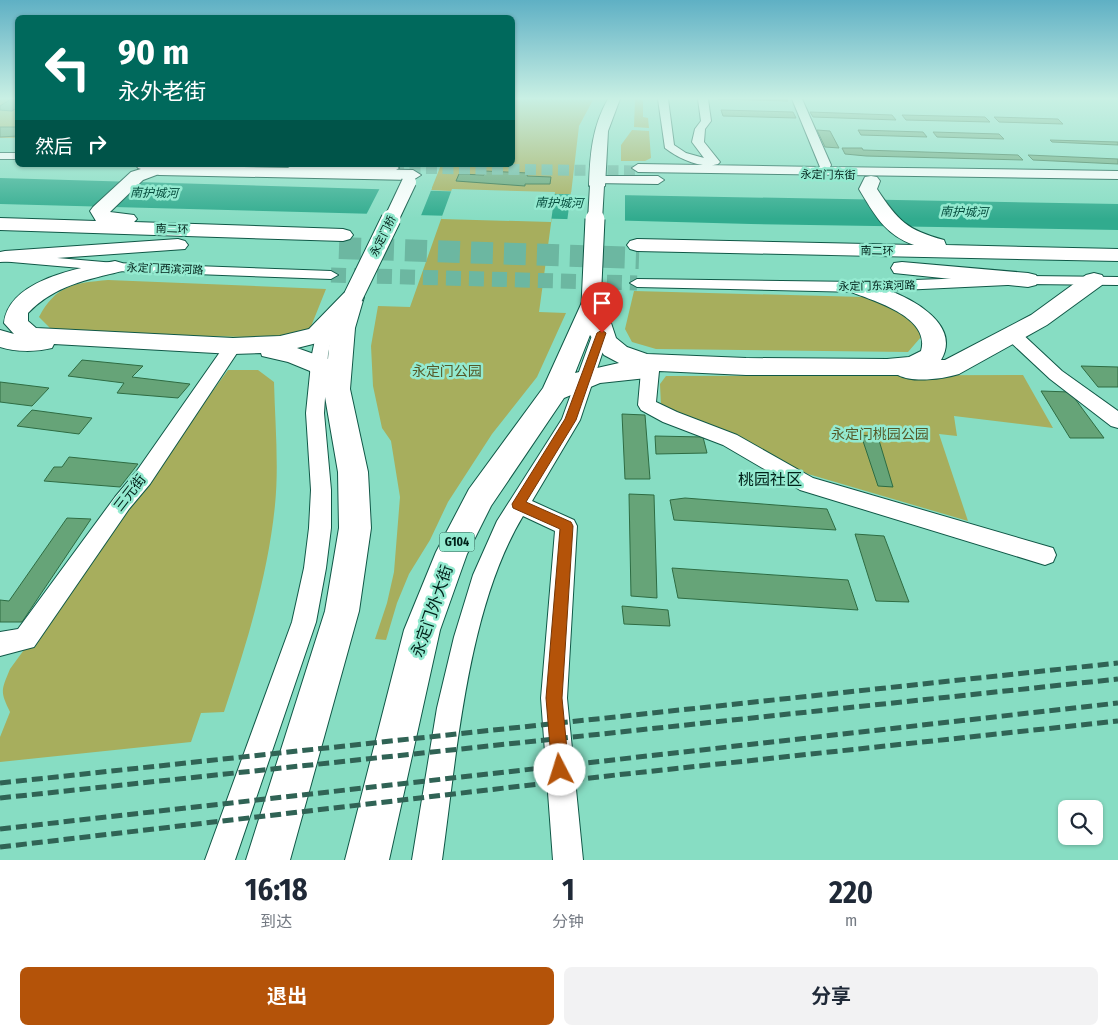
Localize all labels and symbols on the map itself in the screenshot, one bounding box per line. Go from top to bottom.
street label: 永定门东街 [800,168,856,182]
water label: 南护城河 [130,186,180,200]
water label: 南护城河 [535,196,585,210]
water label: 南护城河 [940,205,990,219]
street label: 永定门桥 [368,213,398,259]
street label: 南二环 [155,222,189,236]
street label: 南二环 [860,244,894,258]
street label: 永定门西滨河路 [126,261,204,277]
street label: 永定门东滨河路 [838,279,916,293]
pin [581,282,623,333]
park label: 永定门公园 [412,363,482,380]
park label: 永定门桃园公园 [831,426,929,443]
district label: 桃园社区 [738,470,802,489]
street label: 三元街 [110,471,150,515]
road number: G104 [440,532,474,552]
street label: 永定门外大街 [407,563,457,659]
position arrow [533,743,585,795]

